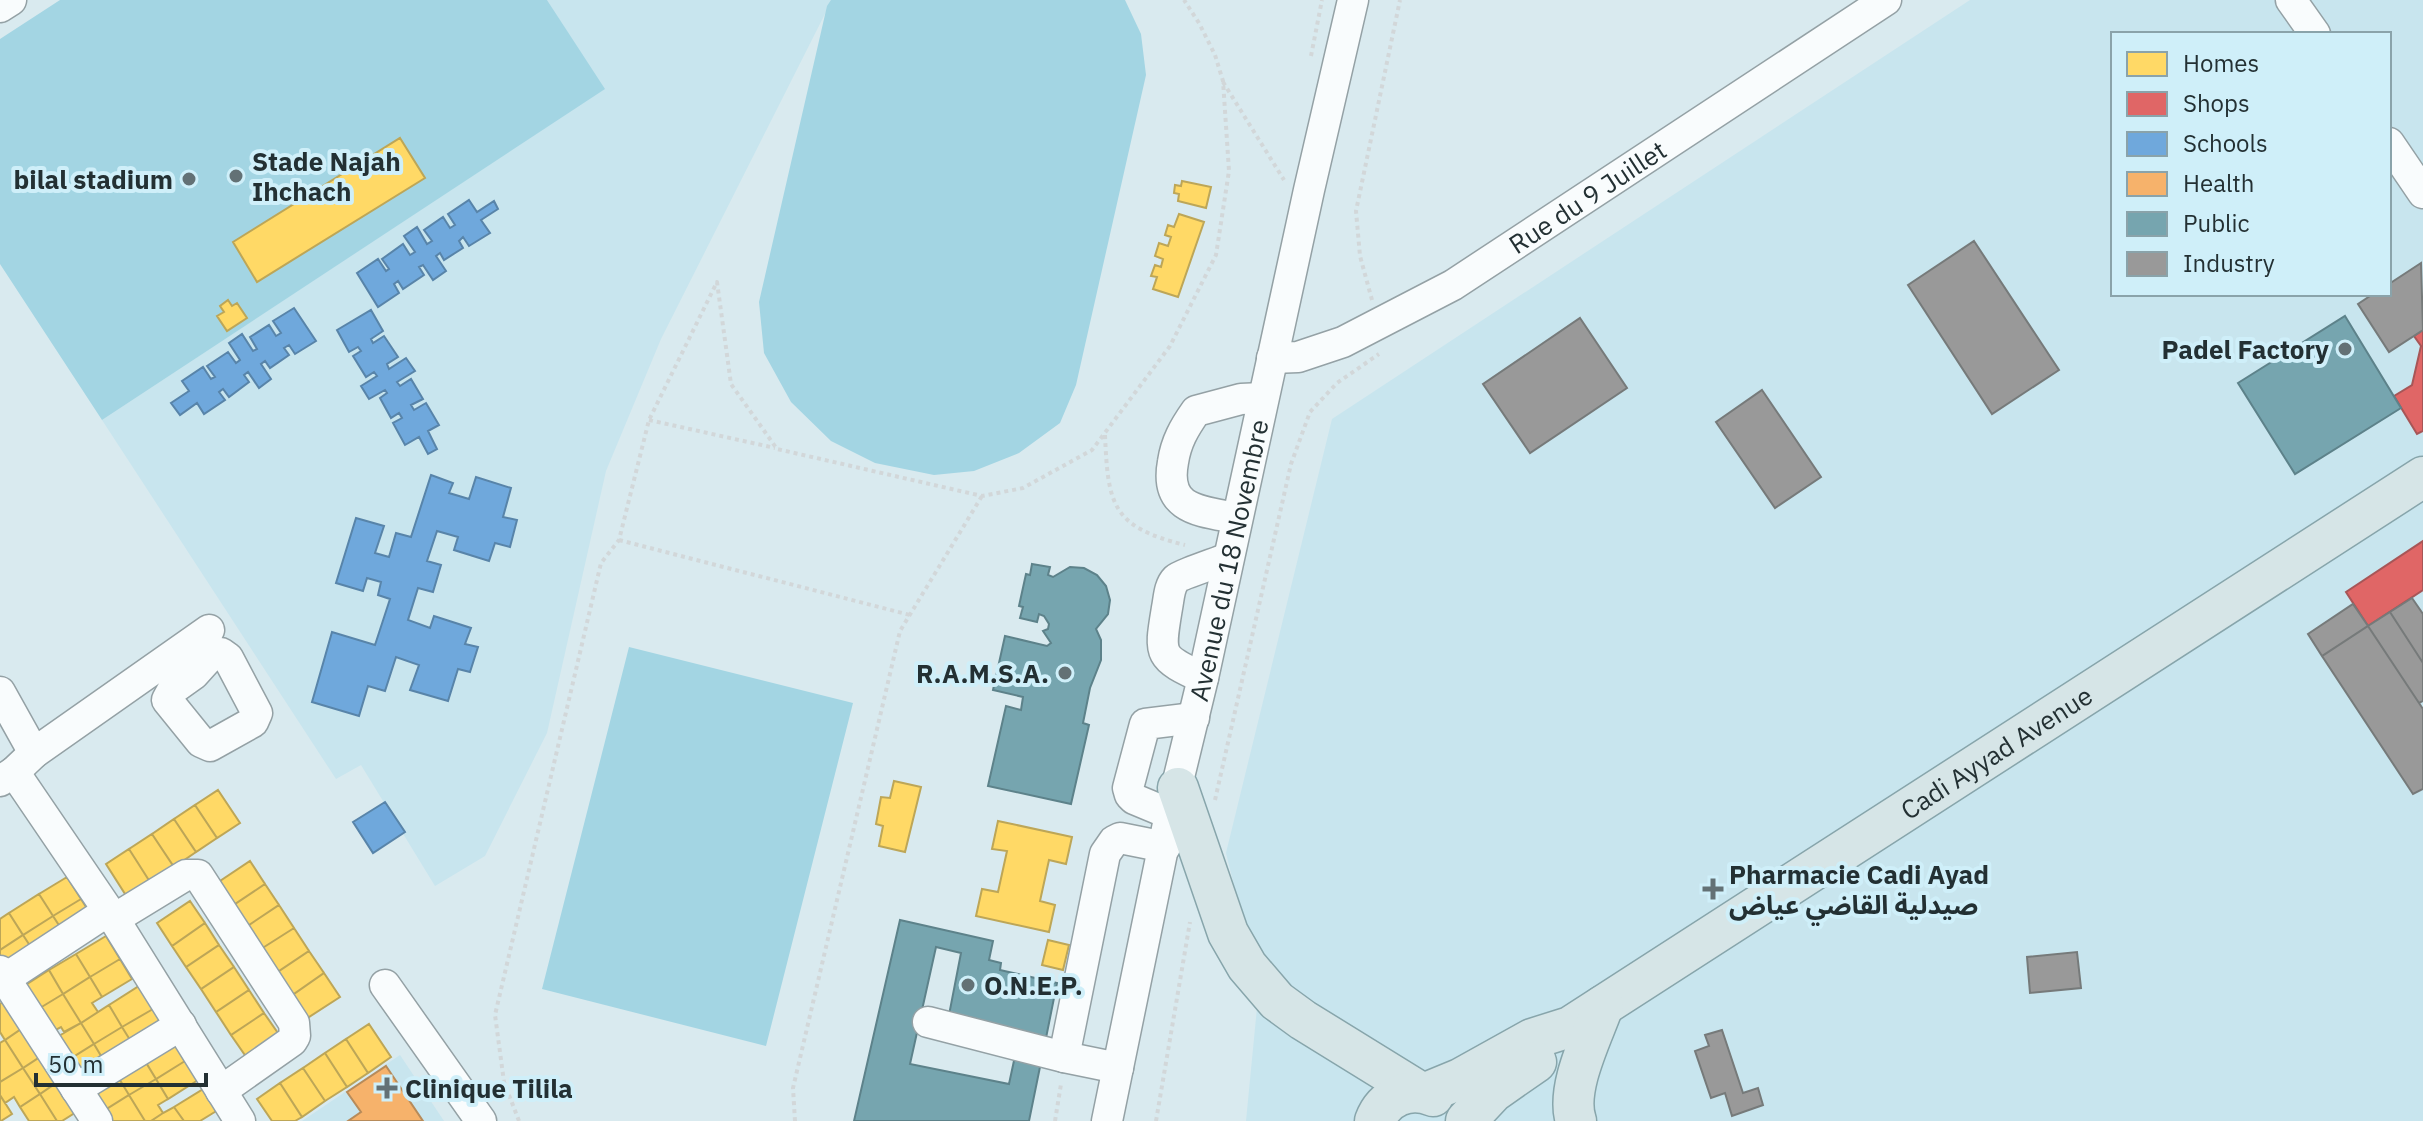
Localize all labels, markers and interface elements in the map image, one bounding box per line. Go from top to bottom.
legend [2111,32,2391,296]
text: Homes [2183,47,2259,79]
text: Shops [2183,87,2250,119]
text: Schools [2183,127,2268,159]
street label: Rue du 9 Juillet [1502,133,1672,261]
place label: Stade Najah Ihchach [252,144,401,208]
place label: bilal stadium [13,162,173,196]
marker: Stade Najah Ihchach [227,167,245,185]
text: Health [2183,167,2254,199]
marker: bilal stadium [180,170,198,188]
text: Public [2183,207,2250,239]
text: Industry [2183,247,2275,279]
place label: Padel Factory [2162,332,2329,366]
marker: Padel Factory [2336,340,2354,358]
street label: Avenue du 18 Novembre [1181,416,1276,704]
place label: R.A.M.S.A. [916,656,1049,690]
marker: R.A.M.S.A. [1056,664,1074,682]
street label: Cadi Ayyad Avenue [1894,678,2098,827]
place label: Pharmacie Cadi Ayad صيدلية القاضي عياض [1729,857,1989,926]
marker: Pharmacie Cadi Ayad صيدلية القاضي عياض [1704,880,1722,898]
place label: O.N.E.P. [984,968,1083,1002]
marker: O.N.E.P. [959,976,977,994]
scale bar [36,1037,206,1087]
text: 50 m [48,1048,103,1080]
place label: Clinique Tilila [405,1071,573,1105]
marker: Clinique Tilila [376,1077,398,1099]

